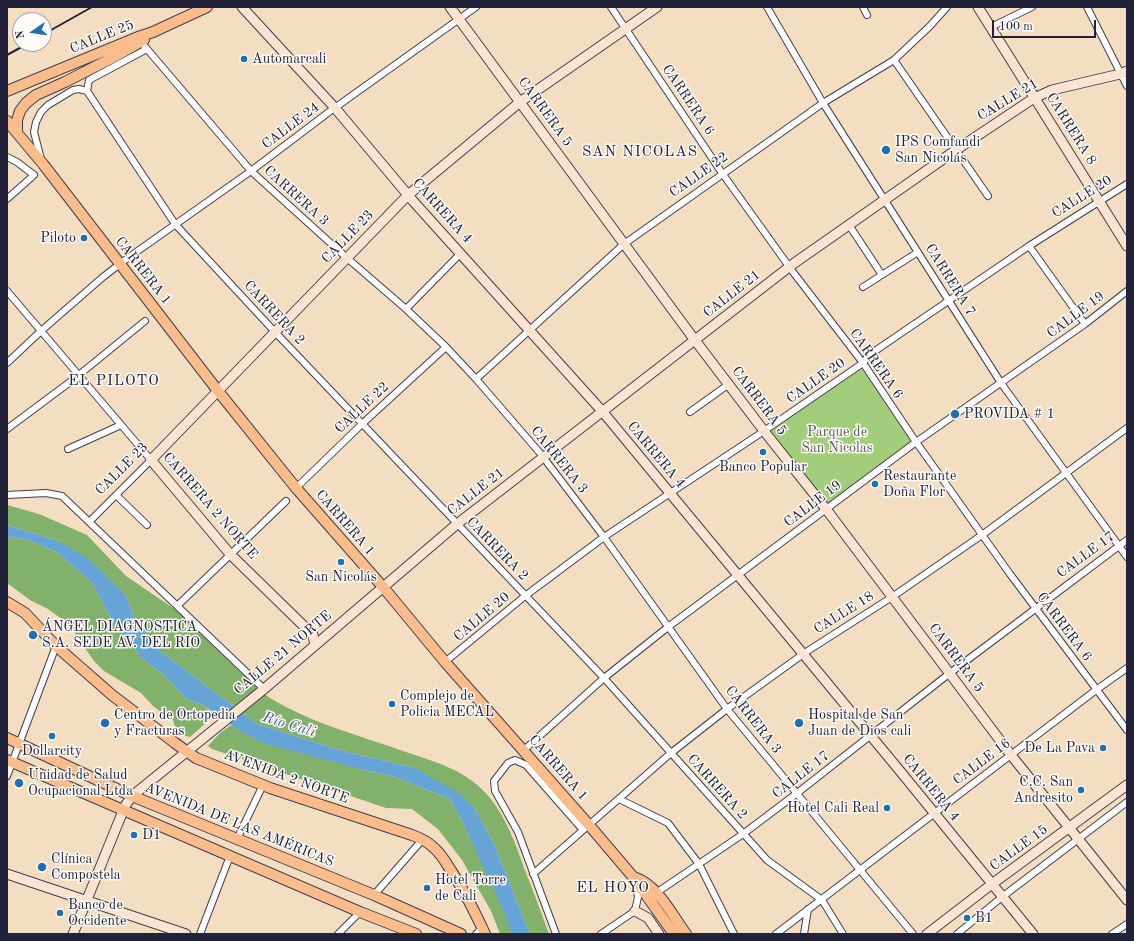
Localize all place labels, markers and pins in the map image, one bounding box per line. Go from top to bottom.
place label: Automarcali [252,51,326,67]
marker: Automarcali [239,54,249,64]
place label: IPS Comfandi San Nicolás [895,134,980,166]
marker: IPS Comfandi San Nicolás [880,144,892,156]
place label: Piloto [40,230,76,246]
marker: Piloto [79,233,89,243]
place label: PROVIDA # 1 [964,406,1055,422]
marker: PROVIDA # 1 [949,408,961,420]
marker: Banco Popular [758,447,768,457]
place label: Banco Popular [719,459,807,475]
place label: Restaurante Doña Flor [883,468,956,500]
marker: Restaurante Doña Flor [870,479,880,489]
marker: San Nicolás [336,557,346,567]
place label: San Nicolás [305,569,377,585]
place label: ÁNGEL DIAGNOSTICA S.A. SEDE AV. DEL RIO [42,619,200,652]
marker: ÁNGEL DIAGNOSTICA S.A. SEDE AV. DEL RIO [27,629,39,641]
place label: Complejo de Policia MECAL [400,688,494,720]
marker: Complejo de Policia MECAL [387,699,397,709]
place label: Centro de Ortopedia y Fracturas [114,707,236,740]
place label: Hospital de San Juan de Dios cali [808,707,911,740]
marker: Centro de Ortopedia y Fracturas [99,717,111,729]
marker: Hospital de San Juan de Dios cali [793,717,805,729]
marker: Dollarcity [47,731,57,741]
place label: De La Pava [1024,740,1095,756]
place label: Dollarcity [22,743,82,759]
marker: De La Pava [1098,743,1108,753]
place label: Unidad de Salud Ocupacional Ltda [28,767,133,800]
place label: C.C. San Andresito [1014,774,1073,806]
marker: Unidad de Salud Ocupacional Ltda [13,777,25,789]
marker: C.C. San Andresito [1076,785,1086,795]
place label: Hotel Cali Real [787,800,879,816]
marker: Hotel Cali Real [882,803,892,813]
place label: D1 [142,827,161,843]
marker: D1 [129,830,139,840]
place label: Clínica Compostela [51,851,121,884]
marker: Clínica Compostela [36,861,48,873]
place label: Hotel Torre de Cali [435,872,506,904]
marker: Hotel Torre de Cali [422,883,432,893]
place label: Banco de Occidente [68,897,126,930]
marker: Banco de Occidente [55,908,65,918]
place label: B1 [975,910,993,926]
marker: B1 [962,913,972,923]

